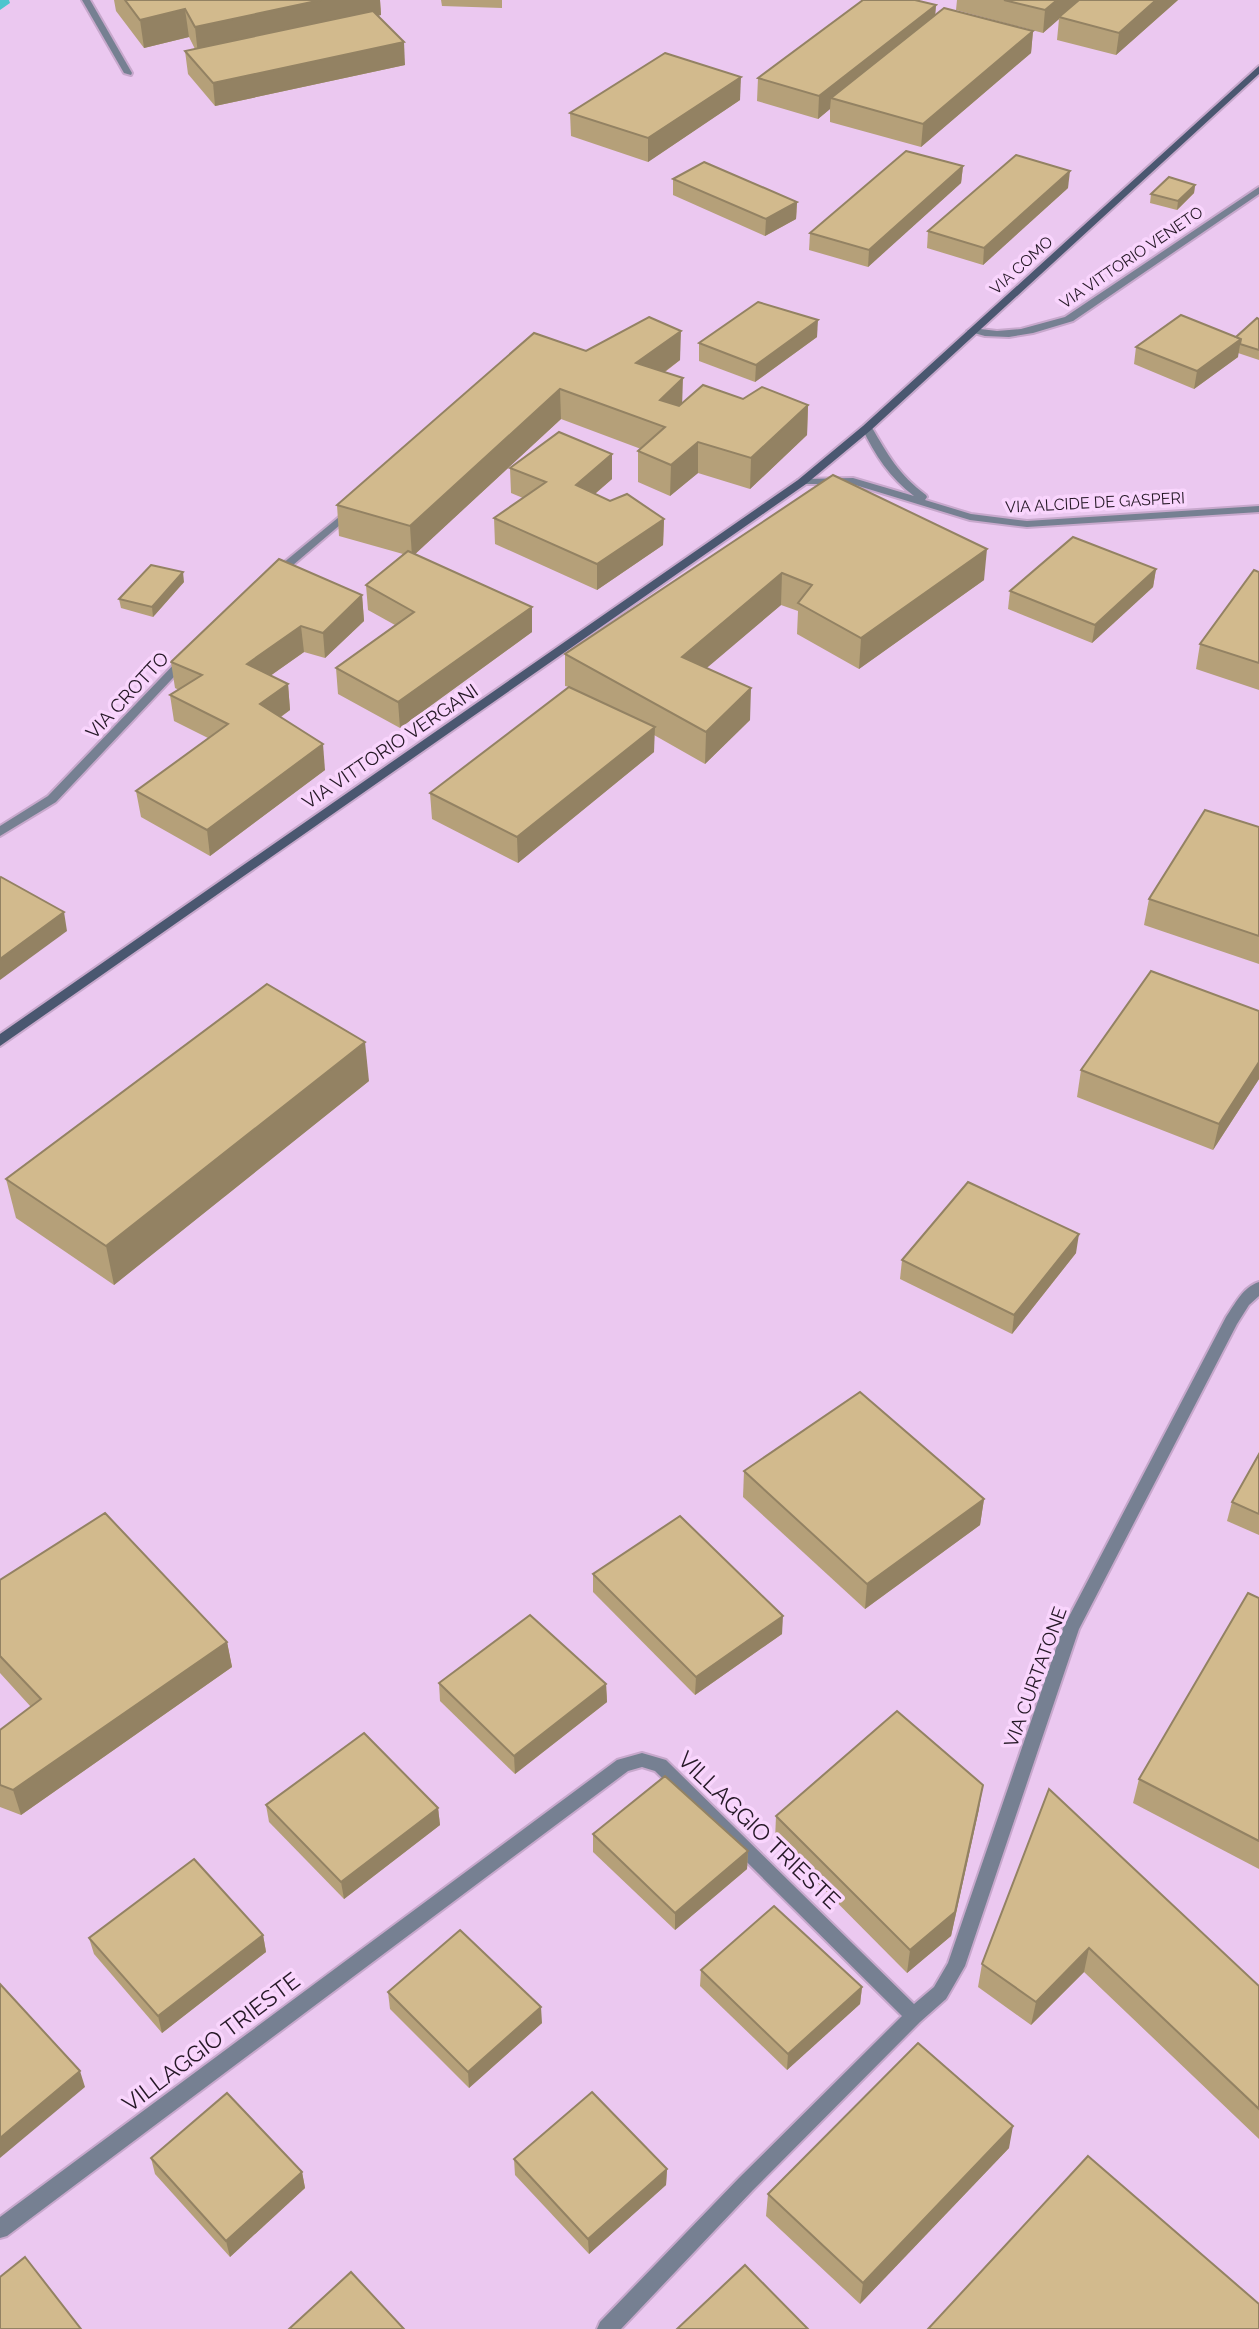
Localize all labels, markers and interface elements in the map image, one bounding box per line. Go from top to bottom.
street label: VIA VITTORIO VENETO [1056,202,1207,312]
street label: VIA COMO [986,232,1057,299]
street label: VIA ALCIDE DE GASPERI [1005,488,1185,517]
street label: VIA CROTTO [81,647,173,743]
street label: VIA VITTORIO VERGANI [298,679,482,813]
street label: VIA CURTATONE [999,1604,1071,1750]
street label: VILLAGGIO TRIESTE [673,1745,846,1914]
street label: VILLAGGIO TRIESTE [117,1966,305,2117]

